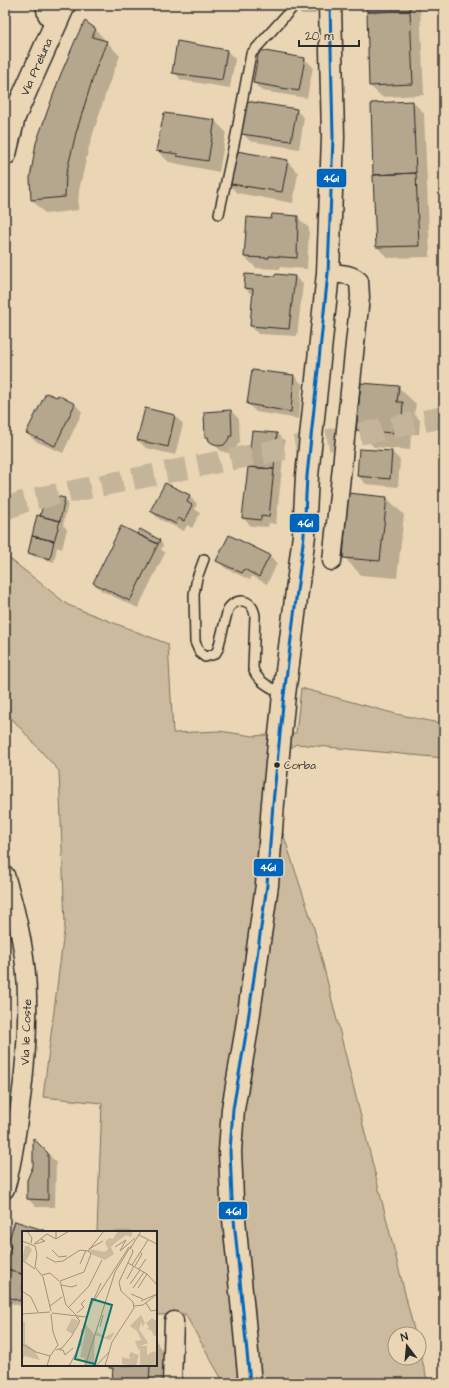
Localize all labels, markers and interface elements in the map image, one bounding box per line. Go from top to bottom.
scale bar [299,22,359,48]
text: 20 m [305,28,334,45]
street label: Via Preluna [17,36,57,98]
line badge: 461 [316,168,347,188]
text: 461 [323,171,339,186]
line badge: 461 [289,513,320,533]
text: 461 [297,516,313,531]
place label: Corba [284,758,316,773]
marker: Corba [272,760,282,770]
line badge: 461 [253,858,284,877]
text: 461 [260,860,276,875]
street label: Via le Coste [17,998,36,1065]
line badge: 461 [218,1201,248,1220]
text: 461 [225,1204,241,1219]
inset map [22,1231,157,1366]
north arrow [387,1326,427,1366]
text: N [399,1329,410,1345]

